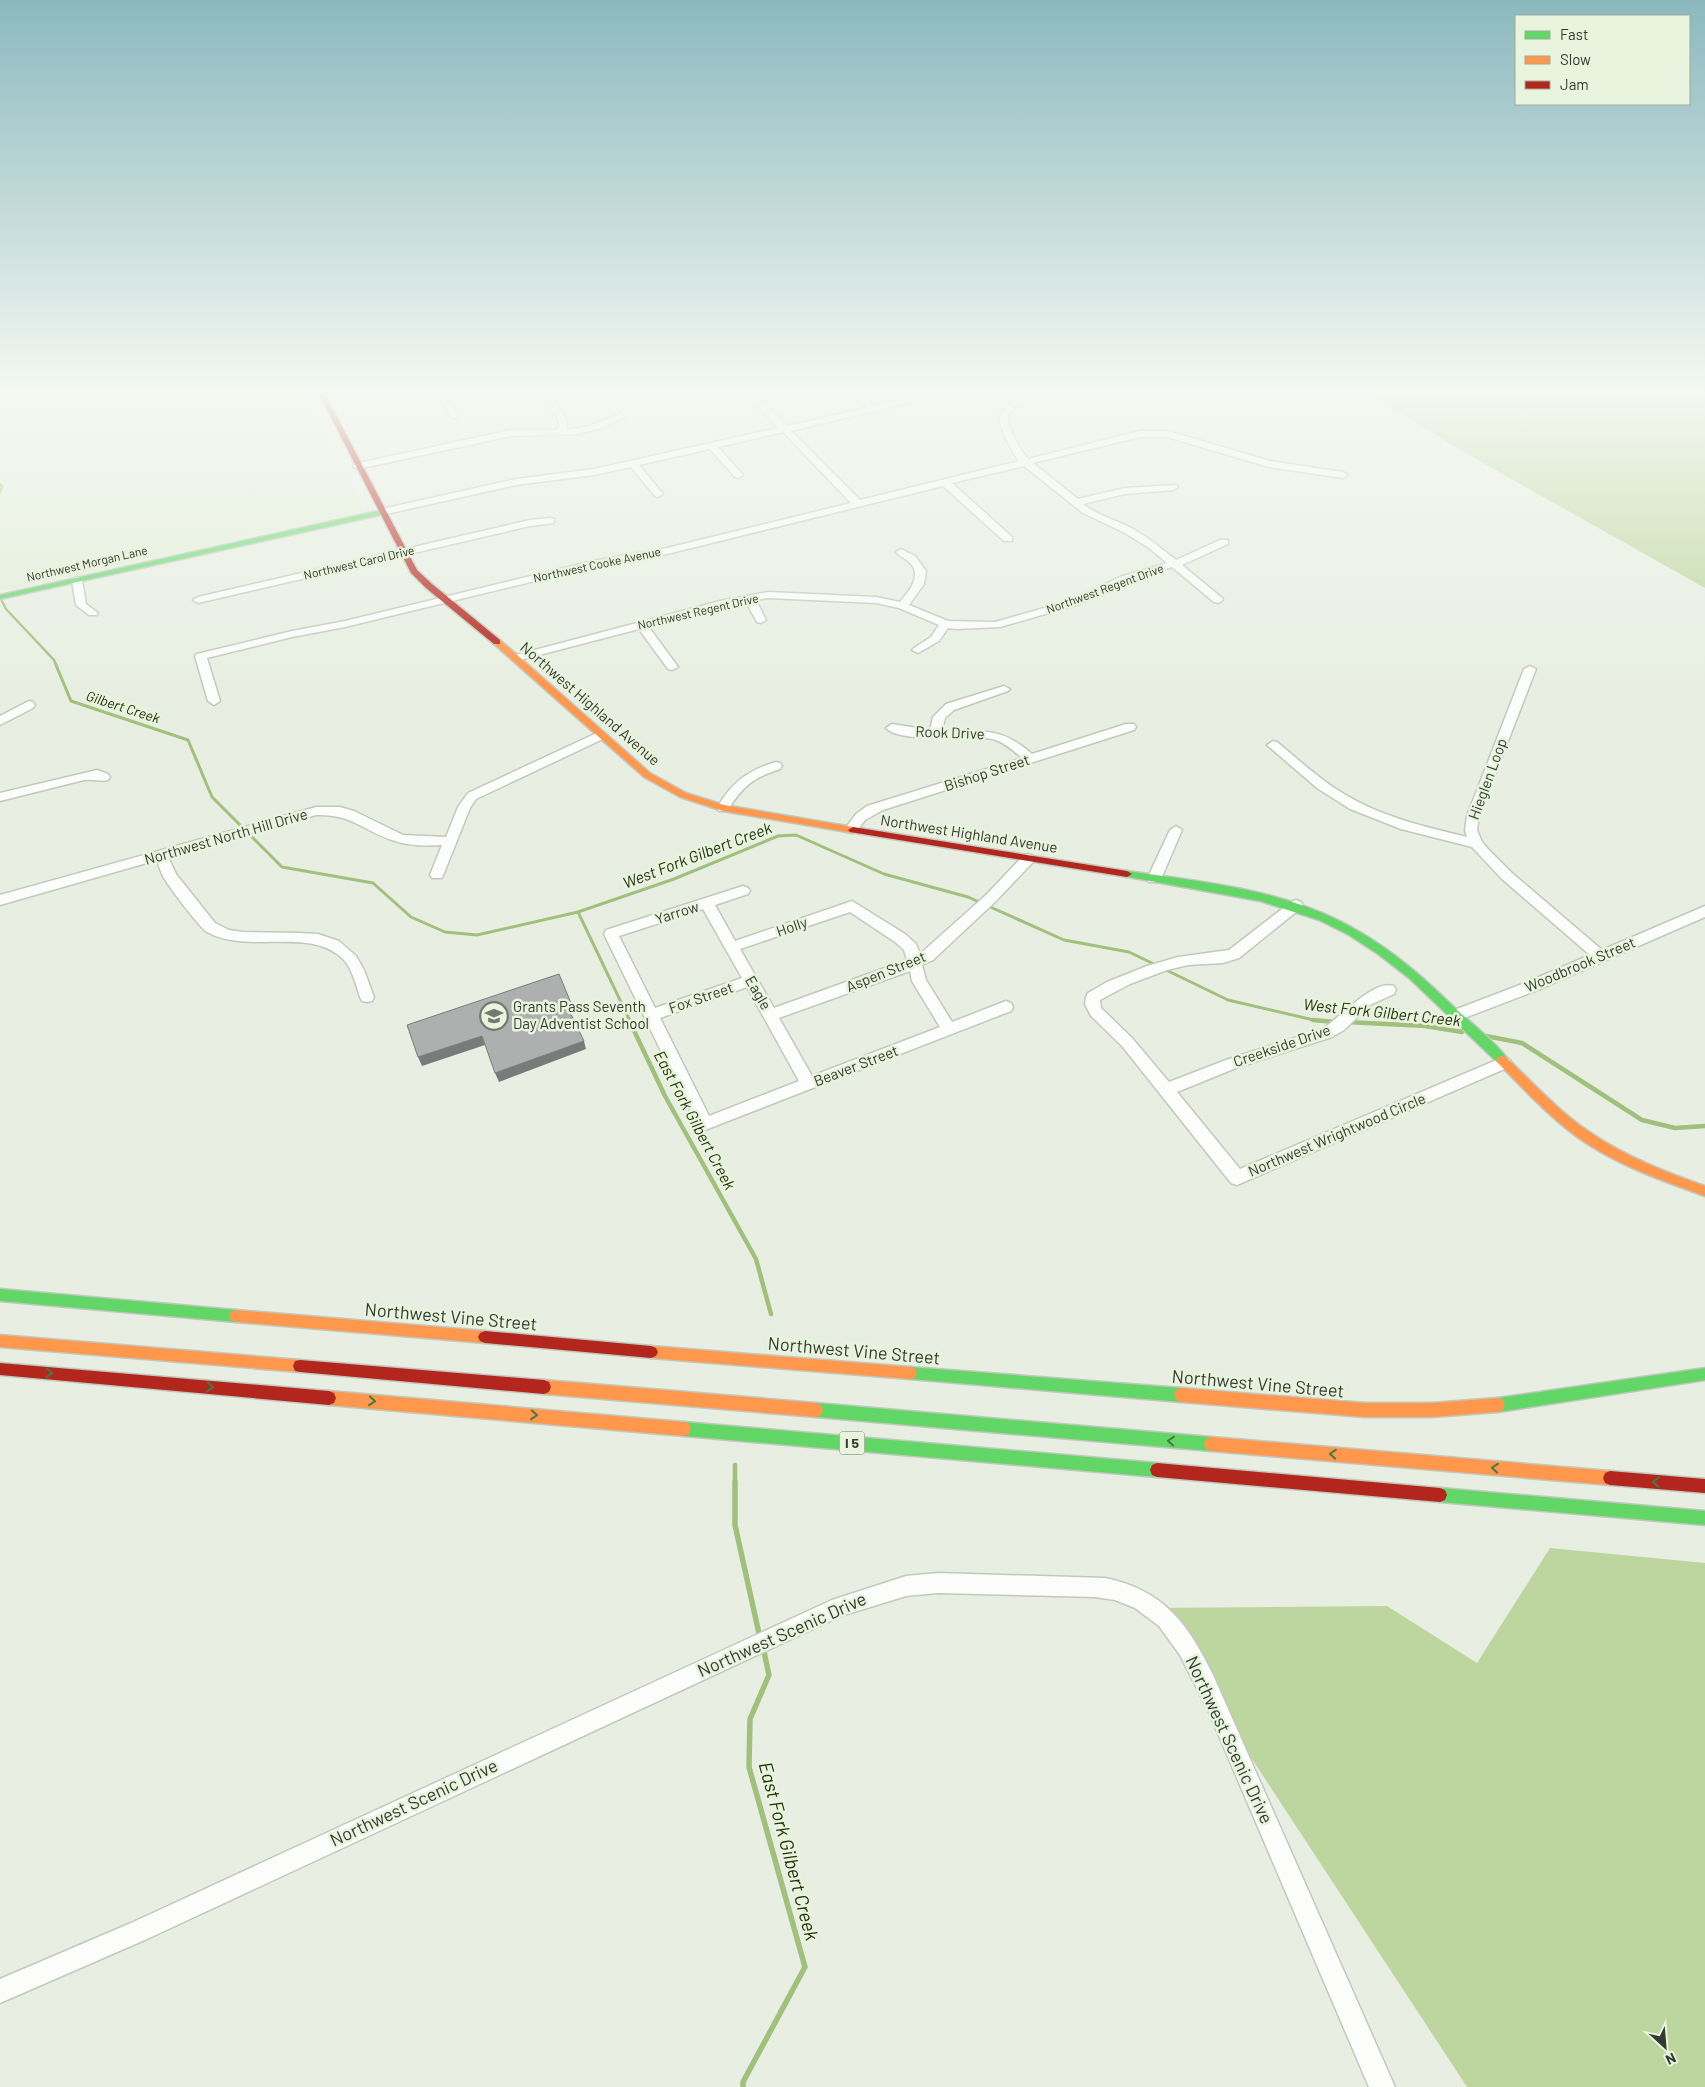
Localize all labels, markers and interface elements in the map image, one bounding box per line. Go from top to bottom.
legend [1515,15,1690,105]
text: Fast [1560,25,1588,43]
text: Slow [1560,50,1591,68]
text: Jam [1560,75,1589,93]
street label: Northwest Morgan Lane [25,542,149,584]
street label: Northwest Carol Drive [302,542,416,582]
street label: Northwest Cooke Avenue [532,544,662,584]
street label: Northwest Regent Drive [1044,560,1165,616]
street label: Northwest Regent Drive [636,590,760,632]
street label: Northwest Highland Avenue [517,638,664,769]
water label: Gilbert Creek [84,687,162,727]
street label: Rook Drive [915,722,985,742]
street label: Hieglen Loop [1464,735,1510,822]
street label: Bishop Street [942,750,1032,794]
street label: Northwest North Hill Drive [142,804,309,868]
street label: Northwest Highland Avenue [879,810,1059,856]
water label: West Fork Gilbert Creek [620,817,774,892]
street label: Yarrow [652,896,701,928]
street label: Holly [774,912,810,940]
street label: Woodbrook Street [1522,933,1638,995]
street label: Aspen Street [843,947,928,995]
street label: Eagle [742,972,776,1013]
street label: Fox Street [666,978,735,1016]
water label: West Fork Gilbert Creek [1302,994,1462,1029]
place label: Grants Pass Seventh Day Adventist School [513,997,649,1032]
school or university icon: Grants Pass Seventh Day Adventist School [479,1001,509,1031]
street label: Creekside Drive [1231,1020,1333,1070]
street label: Beaver Street [811,1041,900,1089]
water label: East Fork Gilbert Creek [651,1047,740,1193]
street label: Northwest Wrightwood Circle [1245,1088,1428,1180]
street label: Northwest Vine Street [364,1298,538,1334]
street label: Northwest Vine Street [767,1332,941,1368]
street label: Northwest Vine Street [1171,1365,1345,1401]
one-way arrow [45,1367,53,1378]
one-way arrow [207,1381,215,1392]
one-way arrow [369,1396,377,1407]
one-way arrow [531,1410,539,1421]
road number: I 5 [840,1432,864,1455]
one-way arrow [1166,1435,1174,1446]
one-way arrow [1328,1449,1336,1460]
one-way arrow [1490,1463,1498,1474]
one-way arrow [1652,1477,1660,1488]
street label: Northwest Scenic Drive [694,1587,869,1681]
street label: Northwest Scenic Drive [1181,1652,1278,1827]
street label: Northwest Scenic Drive [326,1754,501,1851]
water label: East Fork Gilbert Creek [755,1759,825,1943]
north arrow [1640,2022,1690,2072]
text: N [1663,2049,1679,2069]

